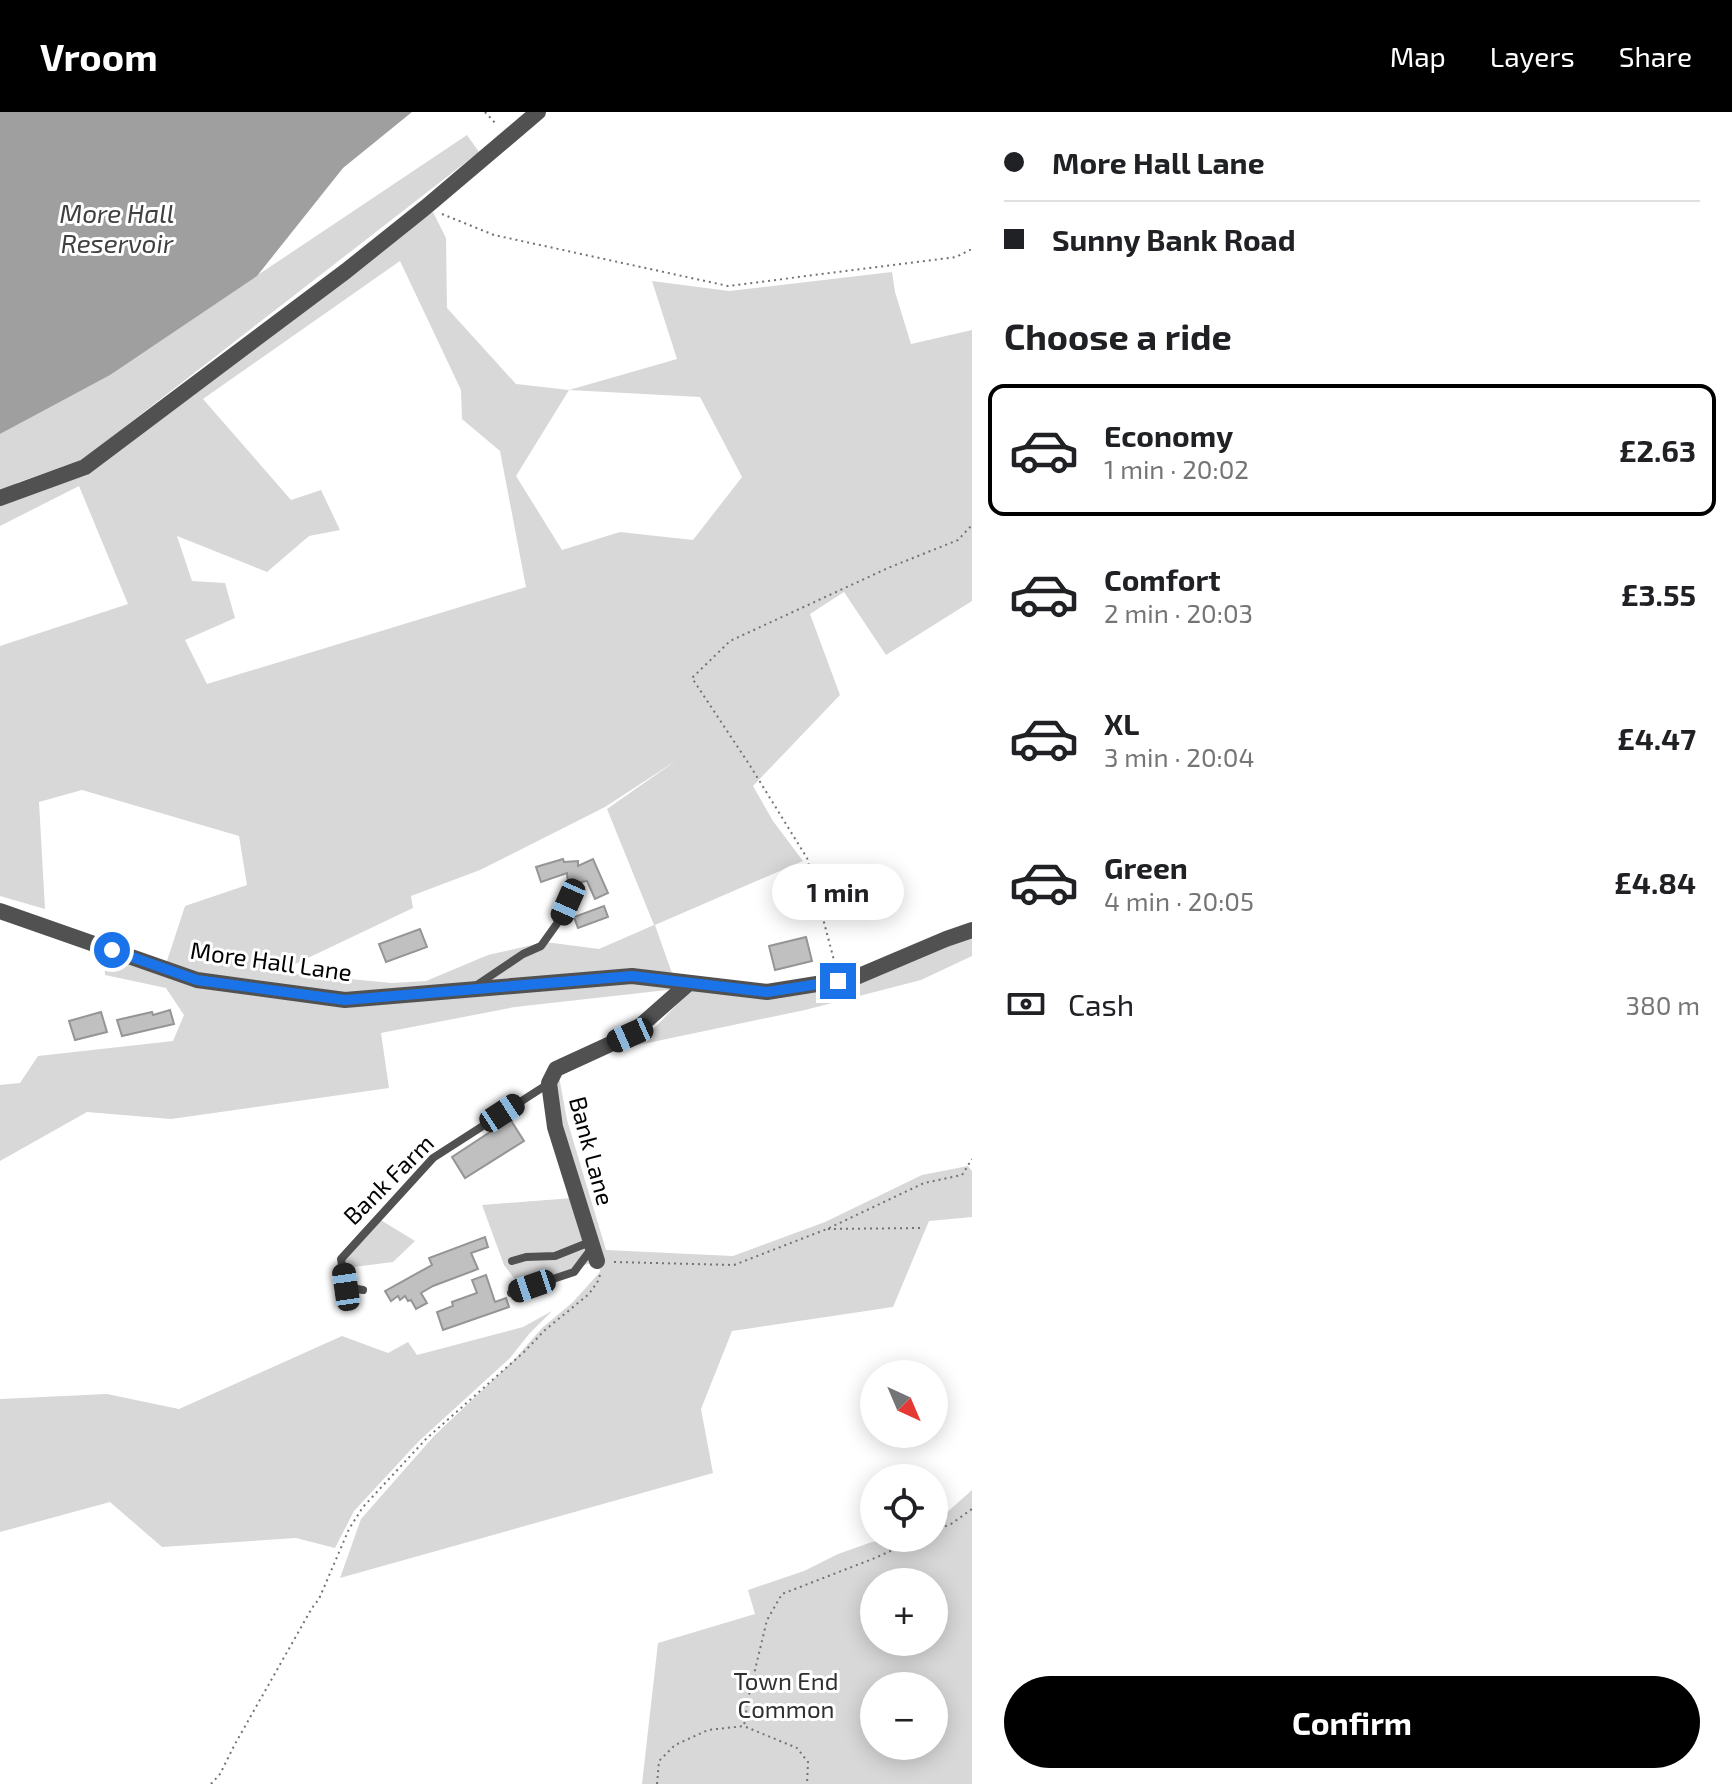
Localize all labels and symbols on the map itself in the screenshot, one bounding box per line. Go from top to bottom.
water label: More Hall Reservoir [60,197,174,258]
callout: 1 min [772,865,904,921]
car [547,875,589,929]
route start [94,932,130,968]
street label: More Hall Lane [189,935,354,986]
route end [820,963,856,999]
car [603,1014,657,1056]
car [475,1090,529,1136]
street label: Bank Lane [564,1093,621,1208]
street label: Bank Farm [337,1128,439,1230]
car [331,1262,361,1312]
car [505,1267,559,1305]
north arrow [860,1360,948,1448]
park label: Town End Common [733,1666,839,1723]

